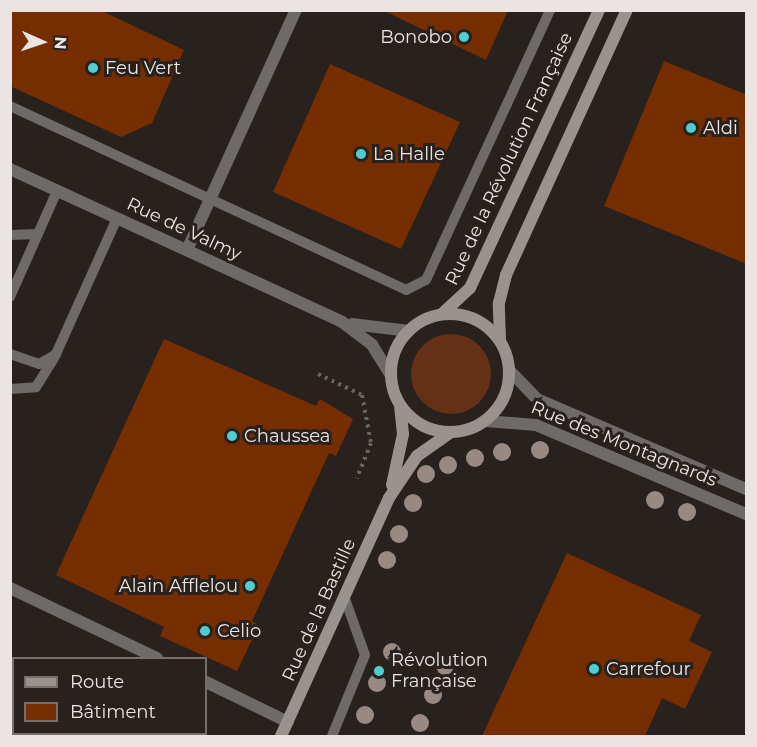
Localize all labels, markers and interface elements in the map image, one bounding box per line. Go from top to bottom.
north arrow [12,12,72,72]
place label: Bonobo [380,26,452,48]
street label: Rue de la Révolution Française [441,29,577,289]
marker: Bonobo [457,30,471,44]
text: N [51,36,70,50]
place label: Feu Vert [105,57,181,79]
marker: Feu Vert [86,61,100,75]
place label: Aldi [703,117,738,139]
marker: Aldi [684,121,698,135]
place label: La Halle [373,143,445,165]
marker: La Halle [354,147,368,161]
street label: Rue de Valmy [123,193,245,265]
street label: Rue des Montagnards [528,397,720,491]
place label: Chaussea [244,425,330,447]
marker: Chaussea [225,429,239,443]
street label: Rue de la Bastille [278,535,360,685]
place label: Alain Afflelou [119,575,238,597]
marker: Alain Afflelou [243,579,257,593]
place label: Celio [217,620,261,642]
marker: Celio [198,624,212,638]
place label: Révolution Française [391,650,488,692]
legend [12,657,207,735]
place label: Carrefour [606,658,691,680]
marker: Carrefour [587,662,601,676]
marker: Révolution Française [372,664,386,678]
text: Route [70,671,124,693]
text: Bâtiment [70,701,156,723]

